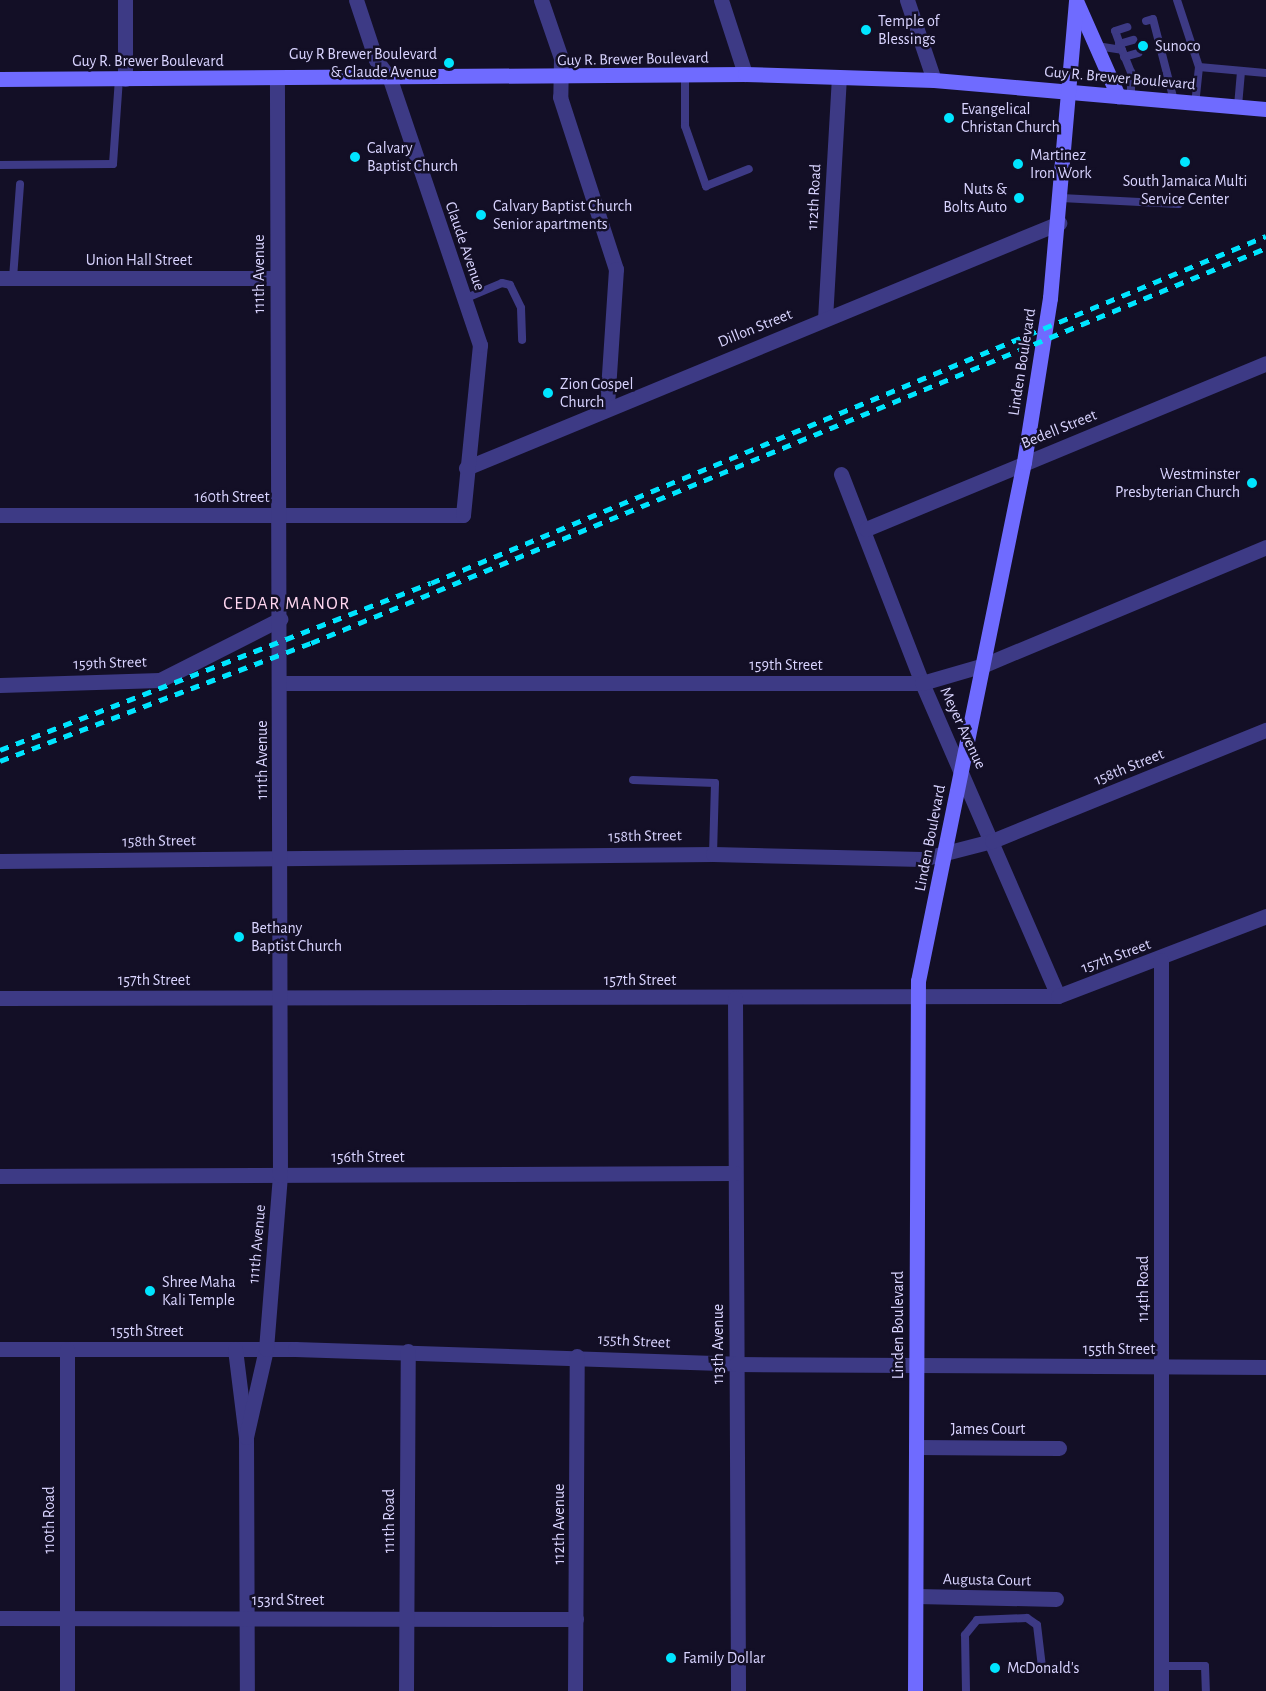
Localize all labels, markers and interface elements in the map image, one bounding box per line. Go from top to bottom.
place label: Temple of Blessings [878,11,939,49]
marker: Temple of Blessings [859,23,873,37]
place label: Sunoco [1155,36,1201,56]
marker: Sunoco [1136,39,1150,53]
place label: Guy R Brewer Boulevard & Claude Avenue [289,44,437,82]
street label: Guy R. Brewer Boulevard [557,48,709,70]
street label: Guy R. Brewer Boulevard [72,51,224,71]
marker: Guy R Brewer Boulevard & Claude Avenue [442,56,456,70]
street label: Guy R. Brewer Boulevard [1044,62,1196,94]
place label: Evangelical Christan Church [961,99,1060,137]
marker: Evangelical Christan Church [942,111,956,125]
place label: Calvary Baptist Church [367,138,458,176]
place label: Martinez Iron Work [1030,145,1092,183]
marker: Calvary Baptist Church [348,150,362,164]
marker: South Jamaica Multi Service Center [1178,155,1192,169]
marker: Martinez Iron Work [1011,157,1025,171]
street label: 112th Road [803,163,825,231]
place label: South Jamaica Multi Service Center [1123,171,1247,209]
place label: Nuts & Bolts Auto [943,179,1007,217]
marker: Nuts & Bolts Auto [1012,191,1026,205]
place label: Calvary Baptist Church Senior apartments [493,196,632,234]
street label: Claude Avenue [441,199,489,293]
marker: Calvary Baptist Church Senior apartments [474,208,488,222]
street label: 111th Avenue [249,234,269,314]
street label: Union Hall Street [86,250,192,270]
street label: Dillon Street [715,304,795,352]
street label: Linden Boulevard [1004,307,1040,417]
place label: Zion Gospel Church [560,374,633,412]
marker: Zion Gospel Church [541,386,555,400]
street label: Bedell Street [1018,405,1100,453]
place label: Westminster Presbyterian Church [1115,464,1240,502]
marker: Westminster Presbyterian Church [1245,476,1259,490]
street label: 160th Street [194,487,270,507]
district label: CEDAR MANOR [223,593,351,615]
street label: 159th Street [73,652,147,674]
street label: 159th Street [749,655,823,675]
street label: Meyer Avenue [936,684,990,772]
street label: 111th Avenue [252,720,272,800]
street label: 158th Street [1091,744,1167,790]
street label: Linden Boulevard [910,783,950,893]
street label: 158th Street [608,826,682,846]
street label: 158th Street [122,831,196,851]
place label: Bethany Baptist Church [251,918,342,956]
marker: Bethany Baptist Church [232,930,246,944]
street label: 157th Street [1079,935,1153,977]
street label: 157th Street [118,970,190,990]
street label: 157th Street [604,970,676,990]
street label: 156th Street [331,1147,405,1167]
street label: 111th Avenue [244,1204,270,1284]
street label: 114th Road [1133,1256,1153,1322]
street label: Linden Boulevard [888,1271,908,1379]
place label: Shree Maha Kali Temple [162,1272,236,1310]
marker: Shree Maha Kali Temple [143,1284,157,1298]
street label: 113th Avenue [708,1304,728,1384]
street label: 155th Street [111,1321,183,1341]
street label: 155th Street [597,1330,671,1352]
street label: 155th Street [1083,1339,1155,1359]
street label: James Court [951,1419,1025,1439]
street label: 112th Avenue [549,1484,569,1564]
street label: 110th Road [39,1486,59,1554]
street label: 111th Road [379,1489,399,1553]
street label: Augusta Court [943,1570,1031,1590]
street label: 153rd Street [252,1590,324,1610]
place label: Family Dollar [683,1648,765,1668]
marker: Family Dollar [664,1651,678,1665]
place label: McDonald's [1007,1658,1079,1678]
marker: McDonald's [988,1661,1002,1675]

